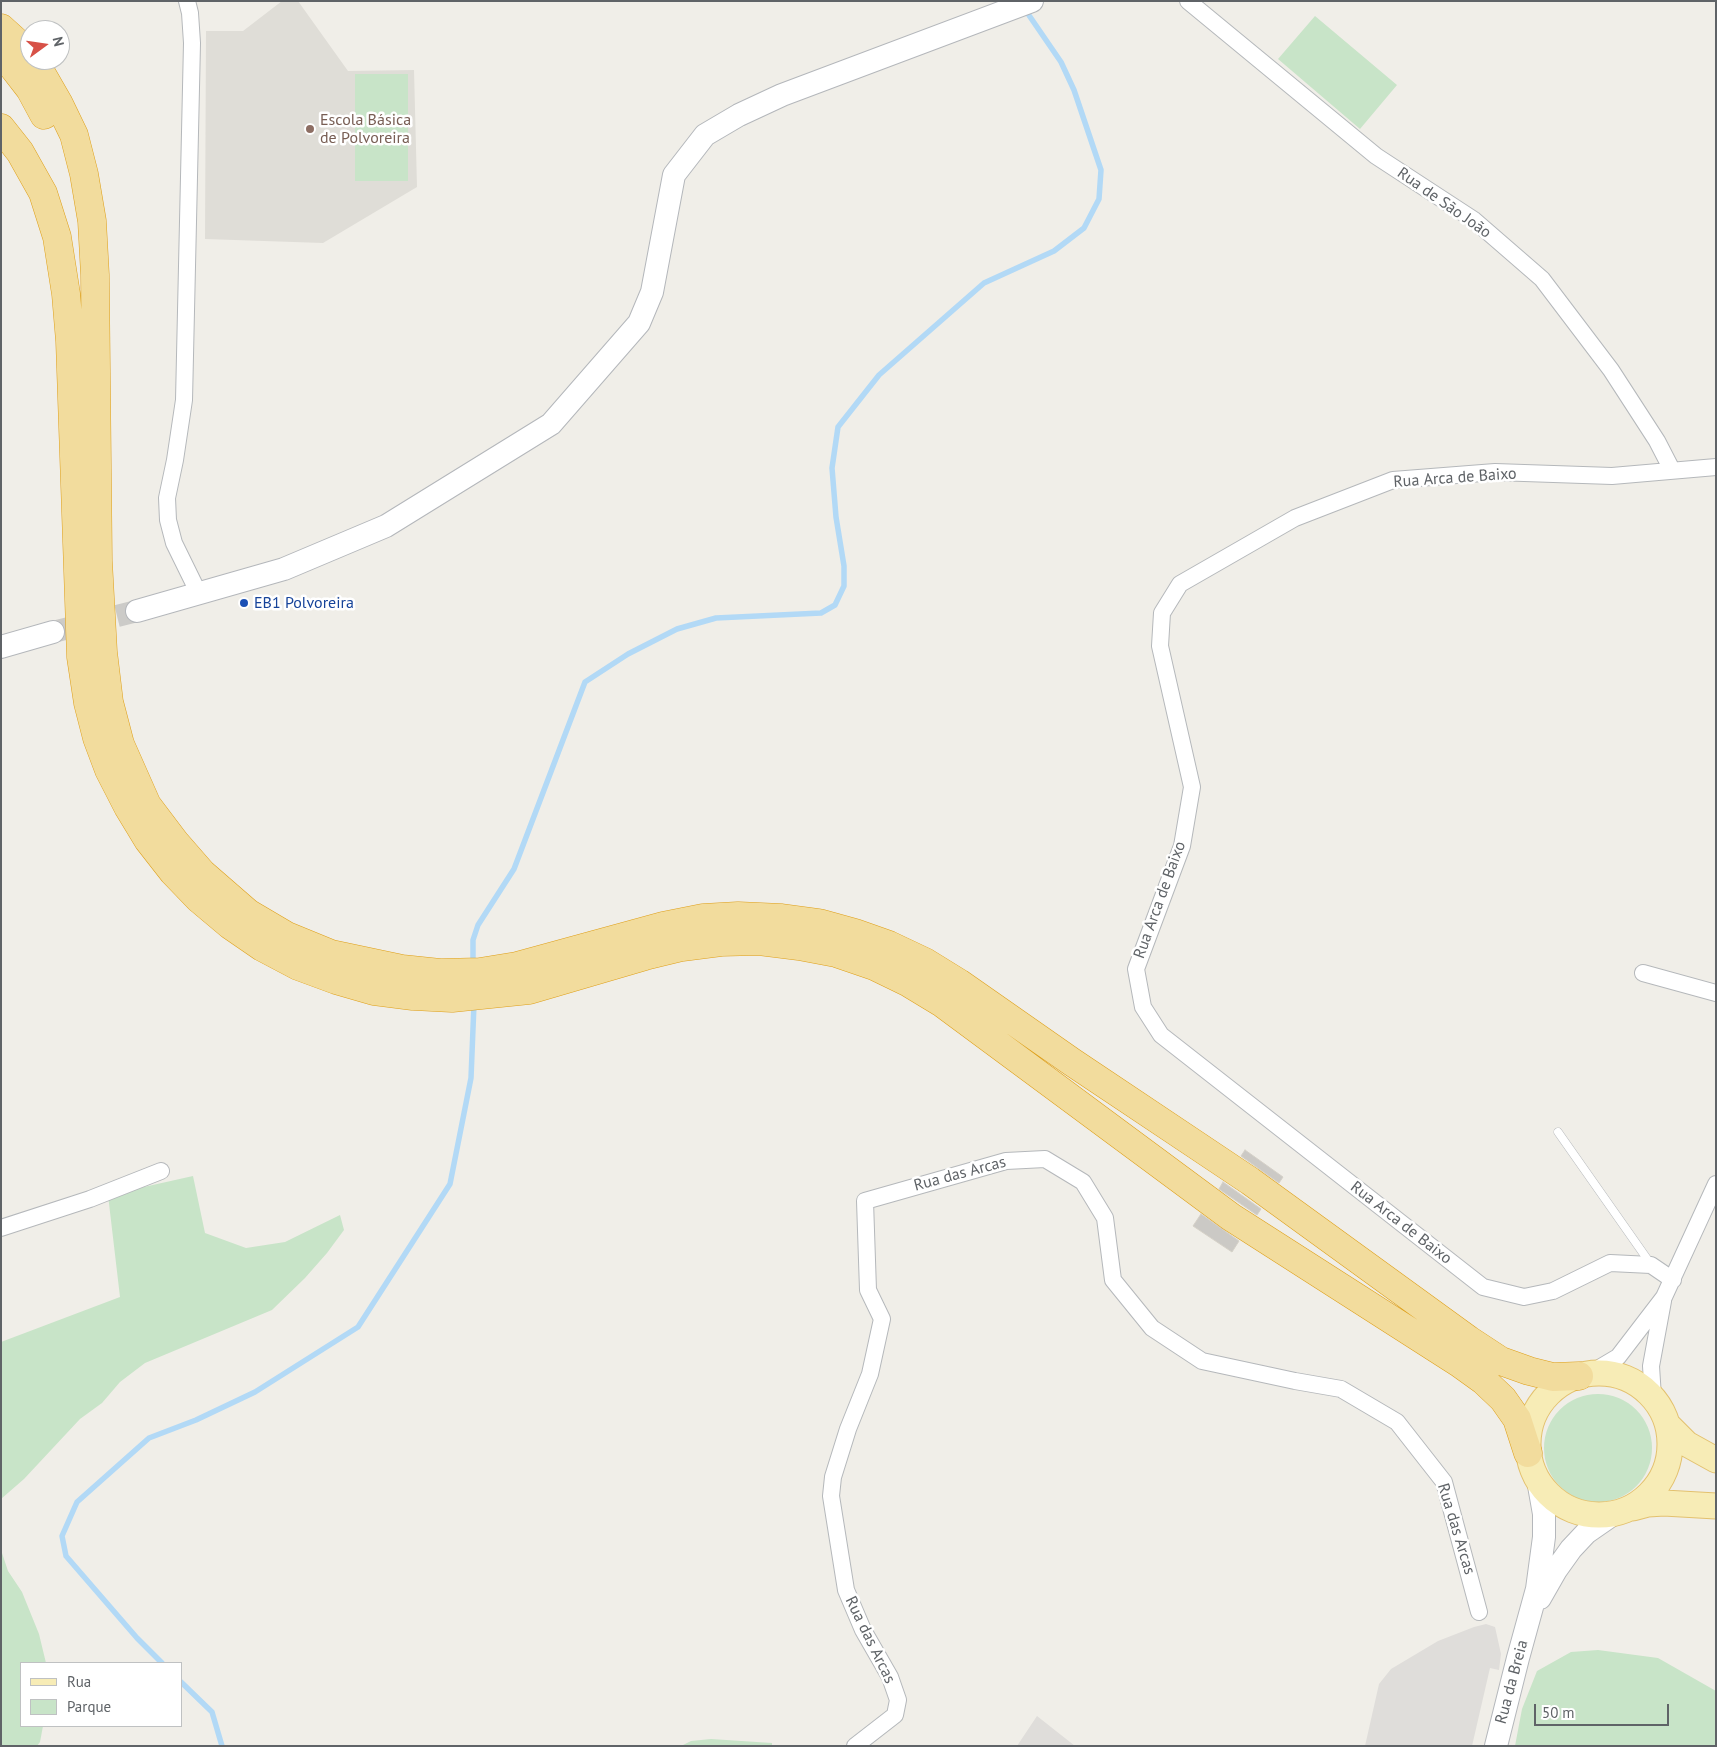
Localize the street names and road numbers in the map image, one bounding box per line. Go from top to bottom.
street label: Rua de São João [1393,164,1495,242]
street label: Rua Arca de Baixo [1393,464,1517,492]
street label: Rua Arca de Baixo [1130,839,1190,961]
street label: Rua das Arcas [912,1153,1008,1195]
street label: Rua Arca de Baixo [1346,1177,1456,1269]
street label: Rua das Arcas [1433,1481,1479,1577]
street label: Rua das Arcas [841,1593,899,1687]
street label: Rua da Breia [1492,1638,1532,1726]

